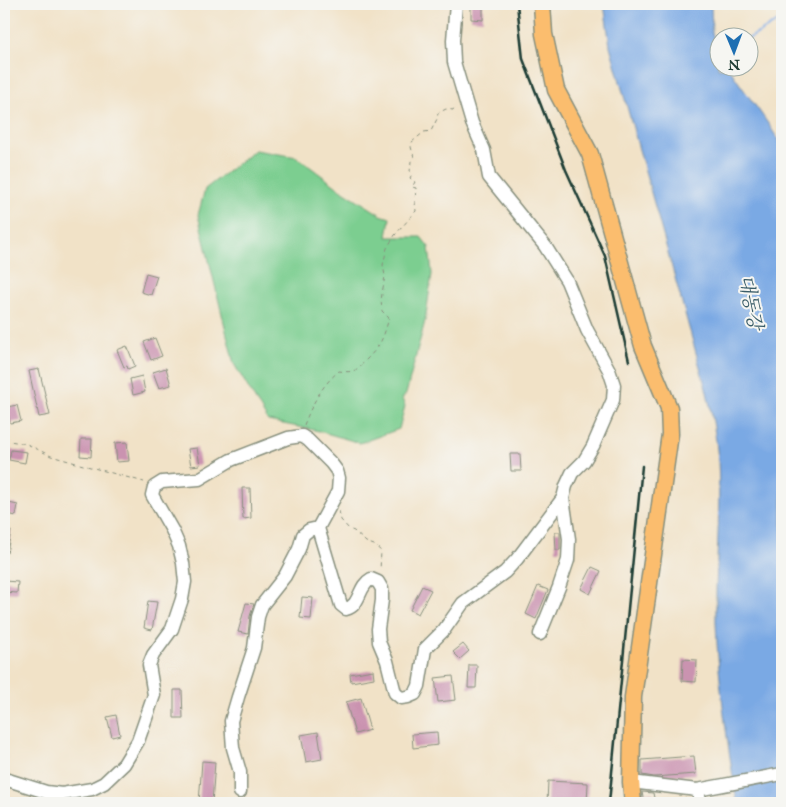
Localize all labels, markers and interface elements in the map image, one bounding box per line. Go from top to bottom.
north arrow [708,28,758,78]
text: N [728,56,740,73]
water label: 대동강 [734,273,768,334]

